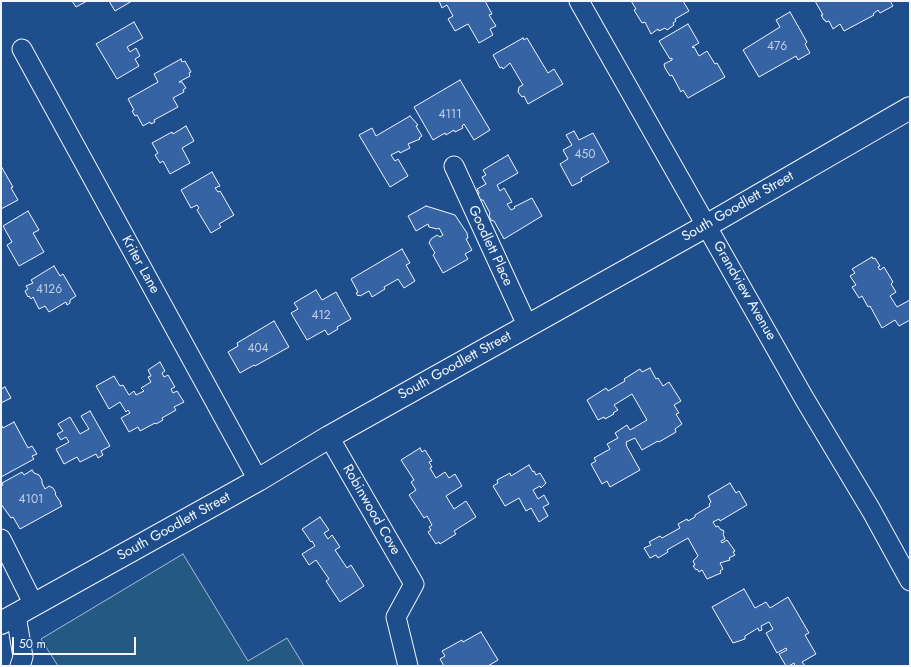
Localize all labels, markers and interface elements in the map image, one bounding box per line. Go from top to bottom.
house number: 476 [767,40,787,54]
house number: 4111 [438,108,462,122]
house number: 450 [575,148,595,162]
street label: South Goodlett Street [679,168,797,246]
street label: Goodlett Place [464,203,516,289]
street label: Kriter Lane [117,233,163,297]
street label: Grandview Avenue [709,238,779,344]
house number: 4126 [36,283,62,297]
house number: 412 [311,309,331,323]
street label: South Goodlett Street [396,328,514,404]
house number: 404 [247,342,269,356]
street label: Robinwood Cove [338,462,404,558]
street label: South Goodlett Street [115,489,233,565]
house number: 4101 [19,493,43,507]
scale bar [14,629,138,655]
text: 50 m [19,635,46,653]

